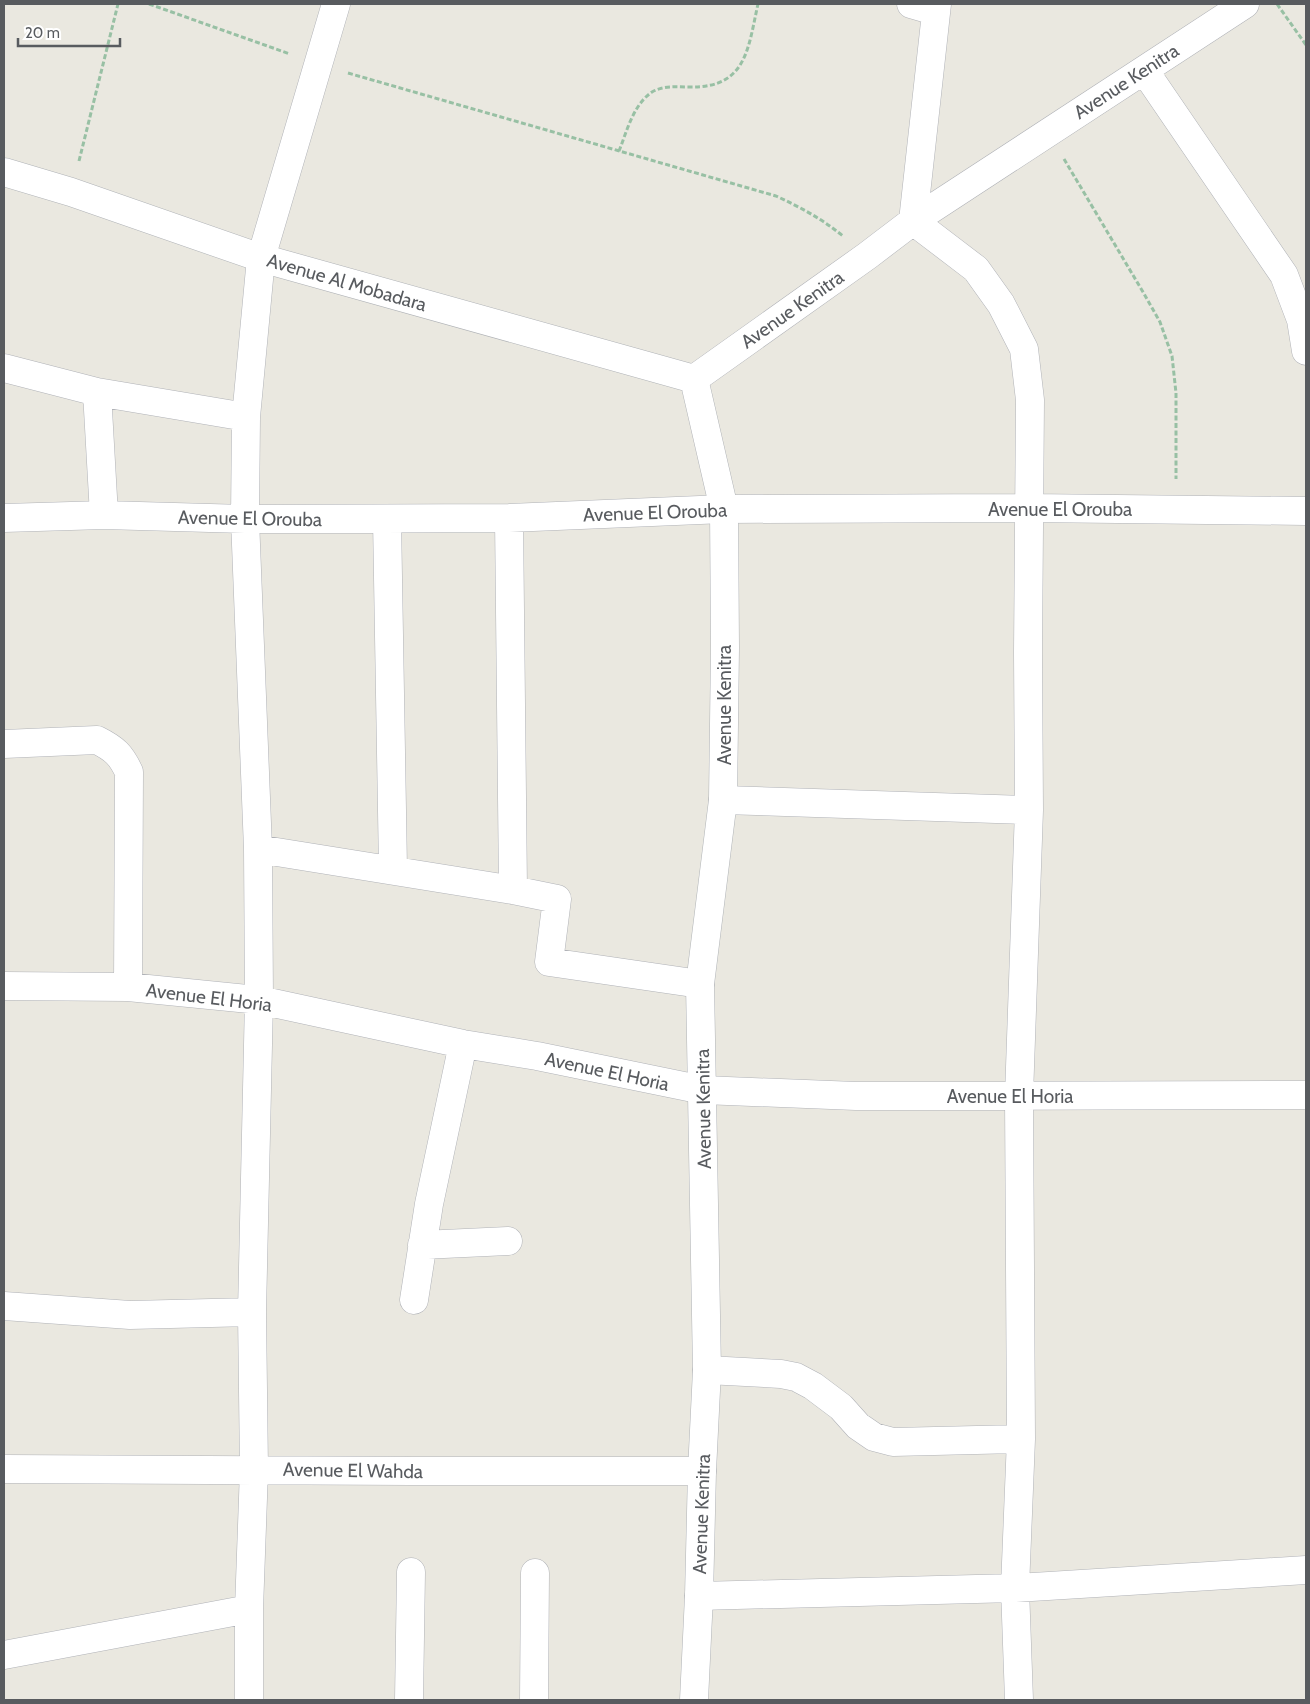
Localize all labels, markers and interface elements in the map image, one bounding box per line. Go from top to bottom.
scale bar [18,15,120,47]
text: 20 m [25,24,60,42]
street label: Avenue Kenitra [1070,39,1183,124]
street label: Avenue Al Mobadara [264,249,429,316]
street label: Avenue Kenitra [736,265,848,353]
street label: Avenue El Orouba [583,498,727,527]
street label: Avenue El Orouba [988,498,1132,521]
street label: Avenue El Orouba [178,506,322,531]
street label: Avenue Kenitra [713,645,736,765]
street label: Avenue El Horia [145,978,273,1017]
street label: Avenue El Horia [543,1047,671,1096]
street label: Avenue Kenitra [691,1049,716,1169]
street label: Avenue El Horia [947,1085,1073,1108]
street label: Avenue Kenitra [688,1453,715,1575]
street label: Avenue El Wahda [283,1458,423,1483]

